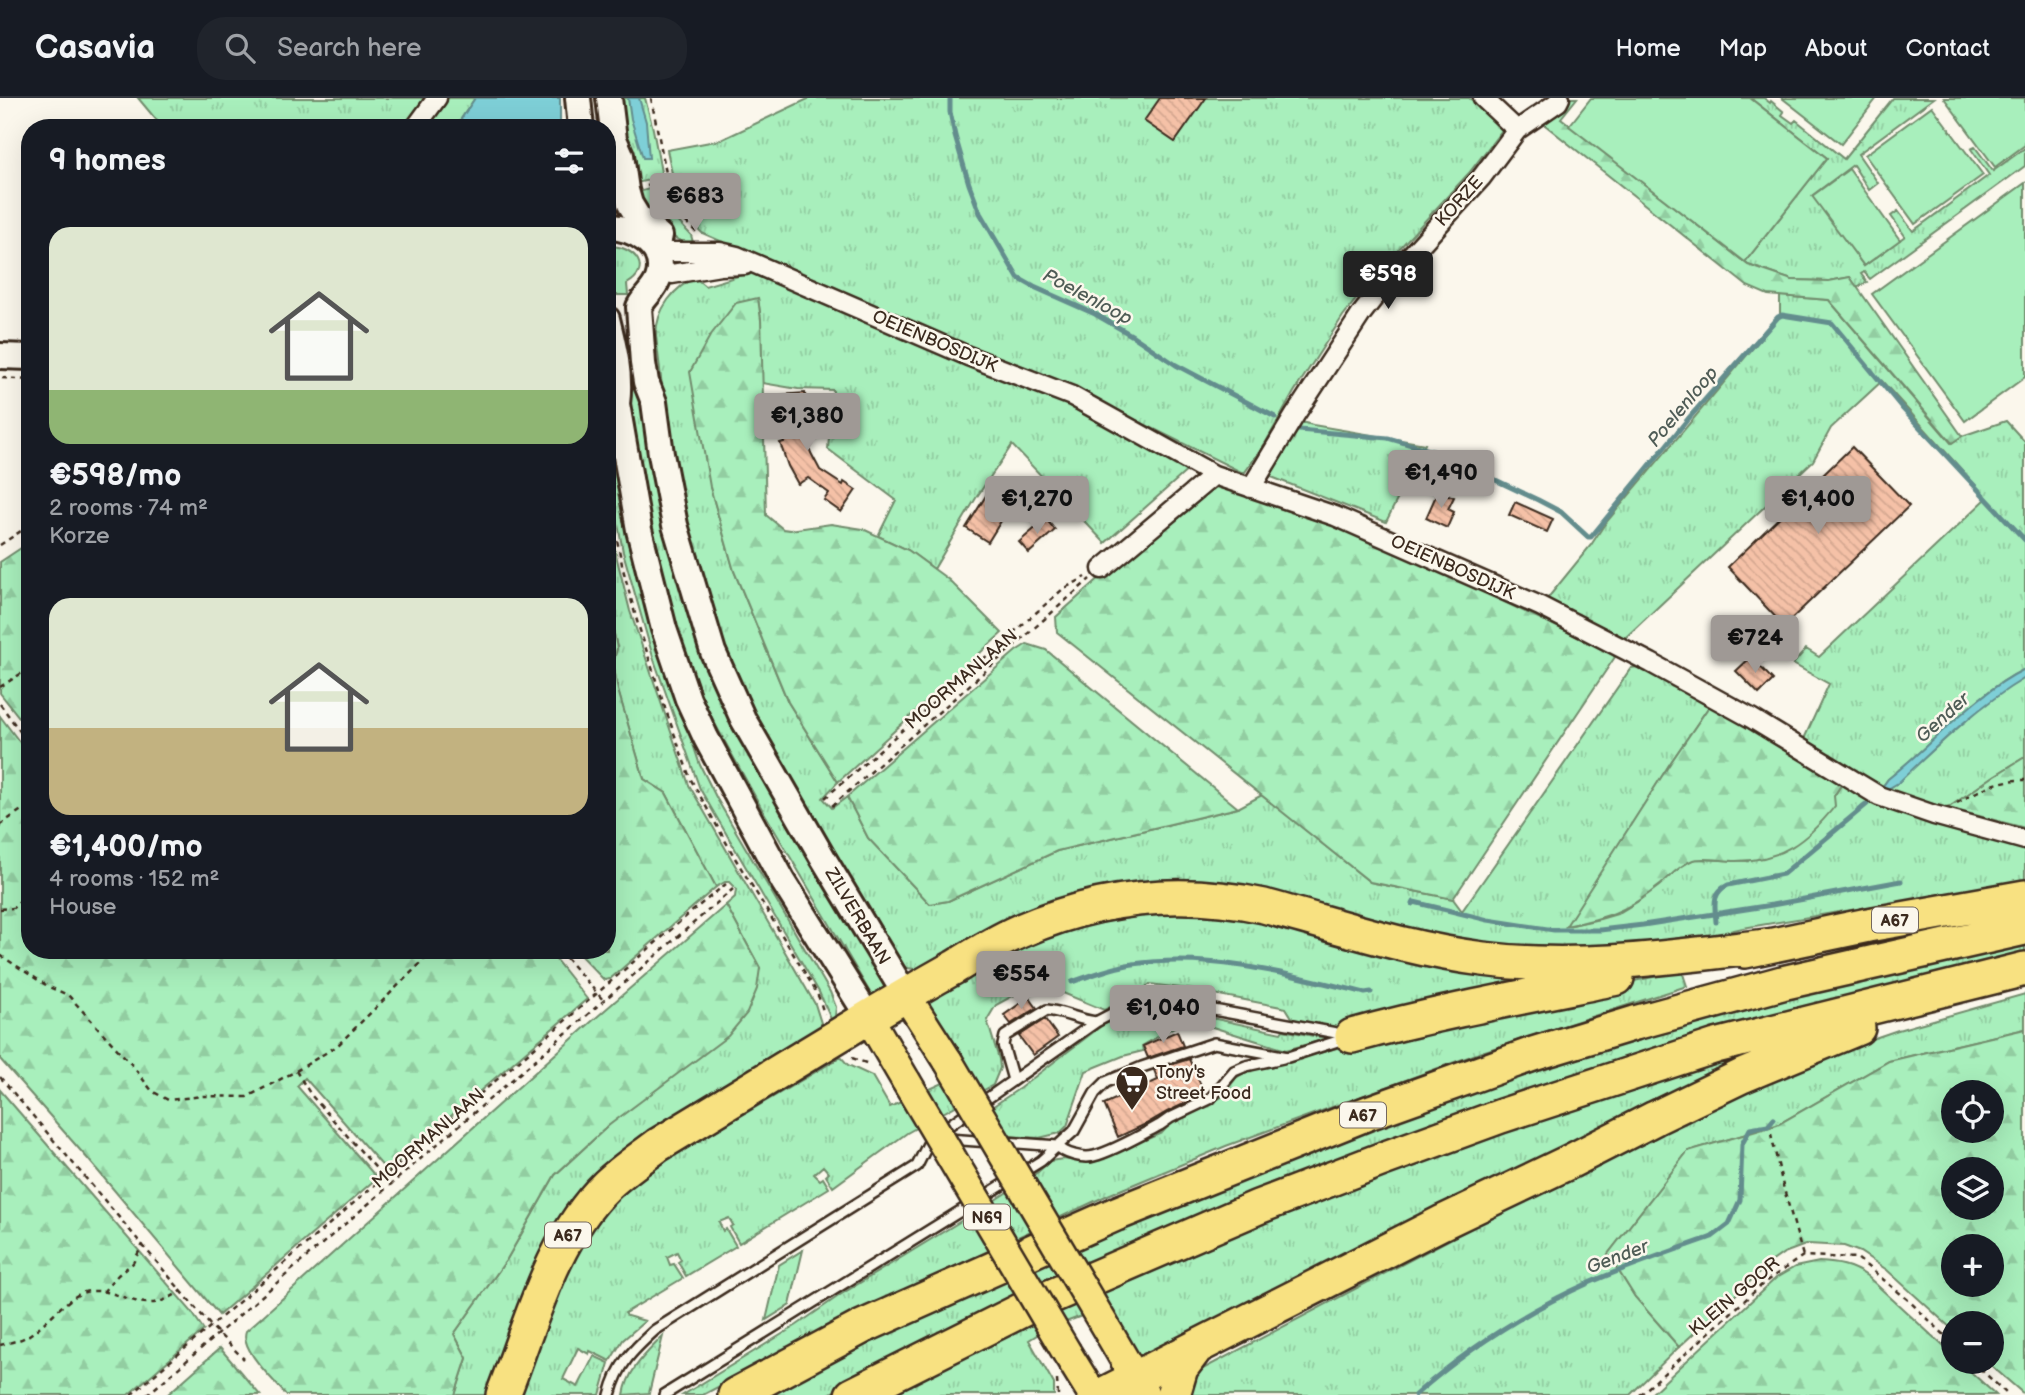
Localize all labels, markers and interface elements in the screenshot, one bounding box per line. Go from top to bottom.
search box [197,17,687,80]
text: Casavia [35,28,155,68]
icon: search [221,29,259,67]
text: Search here [277,33,421,64]
text: Home [1616,34,1681,63]
text: Map [1719,34,1767,63]
text: About [1805,34,1867,63]
text: Contact [1905,34,1990,63]
icon: filters [550,142,588,180]
text: 9 homes [49,143,166,179]
street label: KORZE [1431,172,1488,231]
pin: €683 [654,174,736,233]
text: €683 [666,182,724,210]
pin: €598 [1347,252,1429,311]
text: €598 [1359,260,1417,288]
water label: Poelenloop [1039,264,1136,330]
icon: home [256,273,382,399]
street label: OEIENBOSDIJK [869,306,1001,377]
water label: Poelenloop [1643,362,1723,452]
pin: €1,380 [750,394,864,453]
text: €1,380 [770,402,844,430]
pin: €1,490 [1384,450,1498,510]
text: €598/mo [49,458,181,494]
text: €1,490 [1404,459,1478,487]
pin: €1,270 [980,476,1094,536]
pin: €1,400 [1761,476,1875,536]
text: €1,270 [1001,485,1073,513]
text: €1,400 [1781,485,1855,513]
text: 2 rooms · 74 m² [49,494,208,522]
text: Korze [49,522,110,550]
street label: OEIENBOSDIJK [1388,531,1518,604]
pin: €724 [1714,616,1796,675]
text: €724 [1727,624,1783,652]
street label: MOORMANLAAN [901,625,1022,734]
icon: home [256,644,382,770]
water label: Gender [1911,687,1975,748]
text: €1,400/mo [49,829,203,865]
street label: ZILVERBAAN [820,863,895,968]
text: 4 rooms · 152 m² [49,865,219,893]
text: House [49,893,116,921]
road number: A67 [1872,908,1918,932]
pin: €554 [980,951,1062,1011]
text: €554 [992,960,1050,988]
pin: €1,040 [1106,986,1220,1045]
text: €1,040 [1126,994,1200,1022]
place label: Tony's Street Food [1156,1062,1251,1104]
supermarket icon: Tony's Street Food [1113,1063,1151,1112]
map controls [1941,1080,2004,1374]
button: locate [1941,1080,2004,1143]
street label: MOORMANLAAN [368,1084,489,1193]
road number: A67 [1340,1102,1386,1128]
button: layers [1941,1157,2004,1220]
road number: N69 [964,1204,1010,1230]
road number: A67 [545,1222,591,1247]
button: + [1941,1234,2004,1297]
water label: Gender [1583,1235,1653,1280]
street label: KLEIN GOOR [1685,1252,1784,1340]
button: − [1941,1311,2004,1374]

